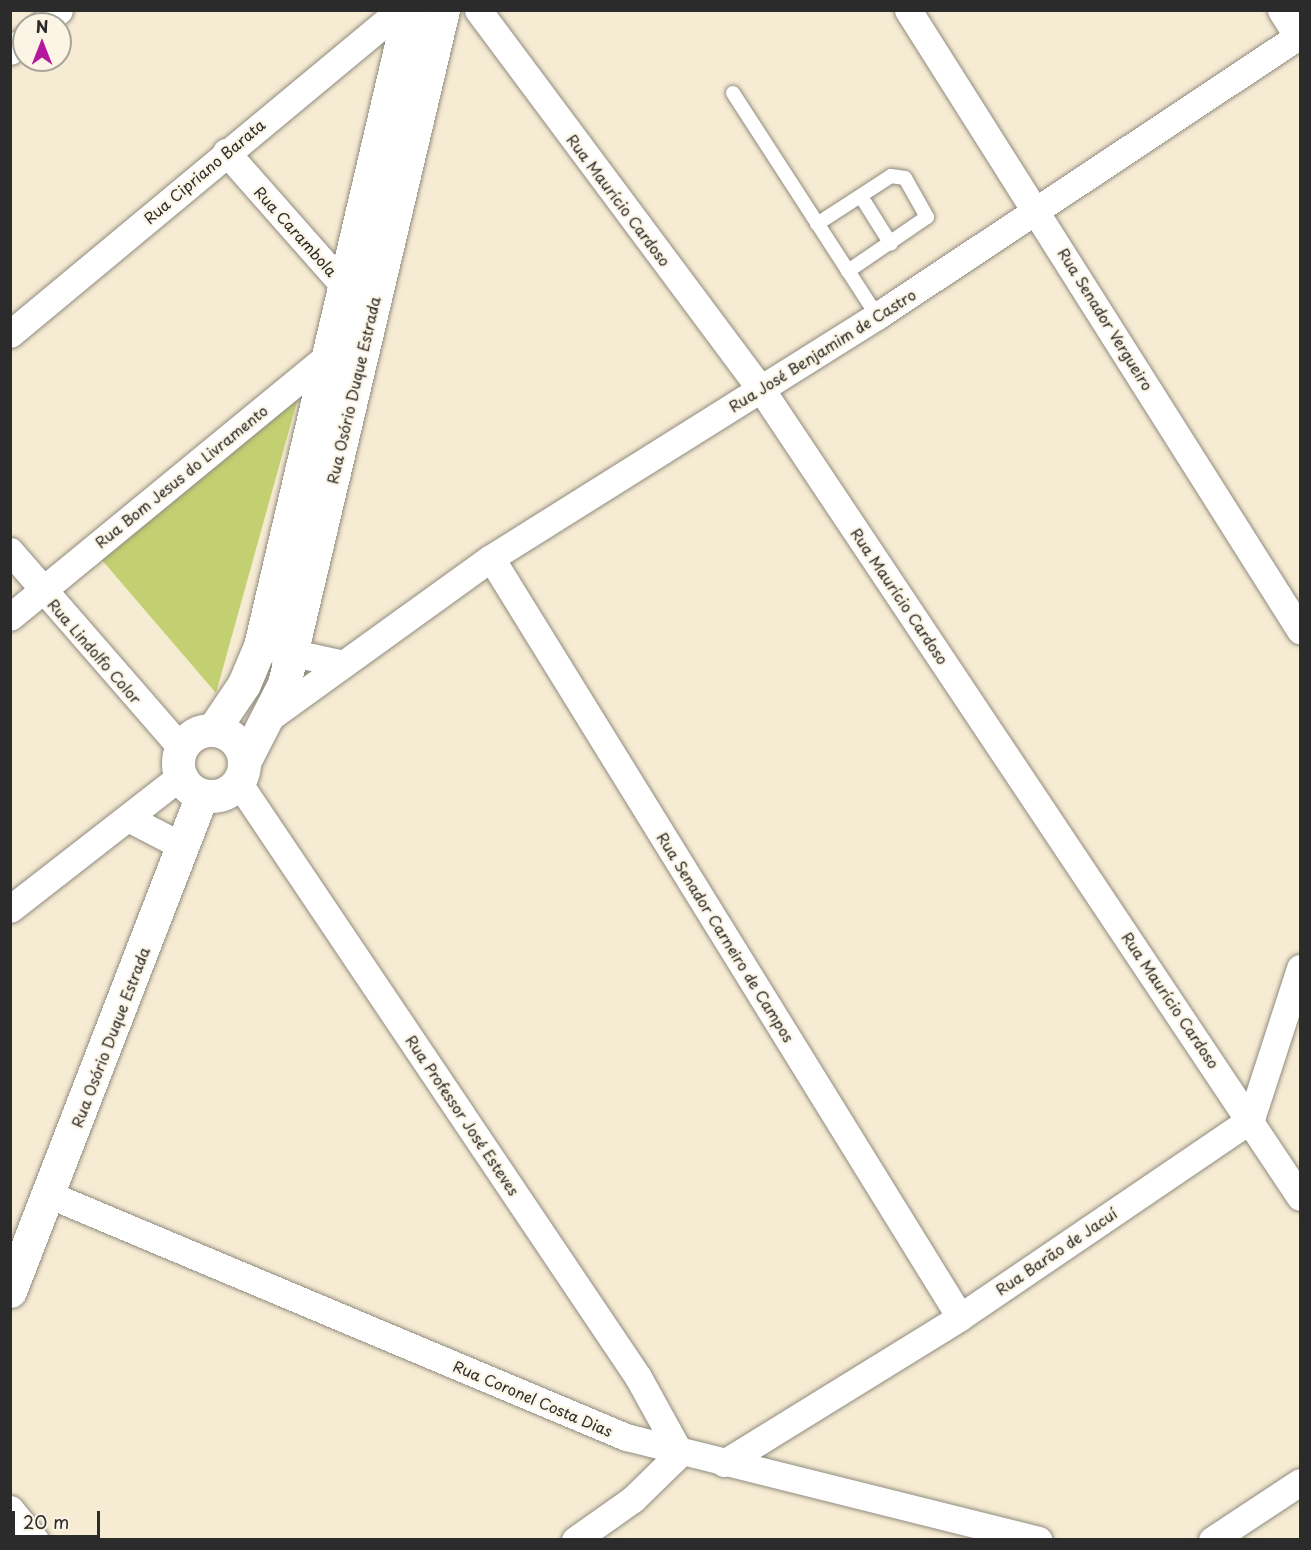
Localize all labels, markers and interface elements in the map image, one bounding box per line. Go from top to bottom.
north arrow [12,12,72,72]
text: N [36,14,48,38]
street label: Rua Cipriano Barata [140,115,268,227]
street label: Rua Maurício Cardoso [564,131,674,269]
street label: Rua Carambola [251,182,341,280]
street label: Rua Senador Vergueiro [1055,244,1157,394]
street label: Rua José Benjamim de Castro [725,285,919,415]
street label: Rua Osório Duque Estrada [322,294,384,486]
street label: Rua Bom Jesus do Livramento [91,401,271,551]
street label: Rua Maurício Cardoso [848,525,952,667]
street label: Rua Lindolfo Color [44,594,146,708]
street label: Rua Senador Carneiro de Campos [653,828,799,1046]
street label: Rua Maurício Cardoso [1119,929,1223,1071]
street label: Rua Osório Duque Estrada [67,943,153,1131]
street label: Rua Professor José Esteves [401,1030,525,1200]
street label: Rua Barão de Jacuí [992,1204,1120,1298]
street label: Rua Coronel Costa Dias [450,1356,616,1440]
scale bar [15,1499,104,1537]
text: 20 m [23,1508,69,1535]

